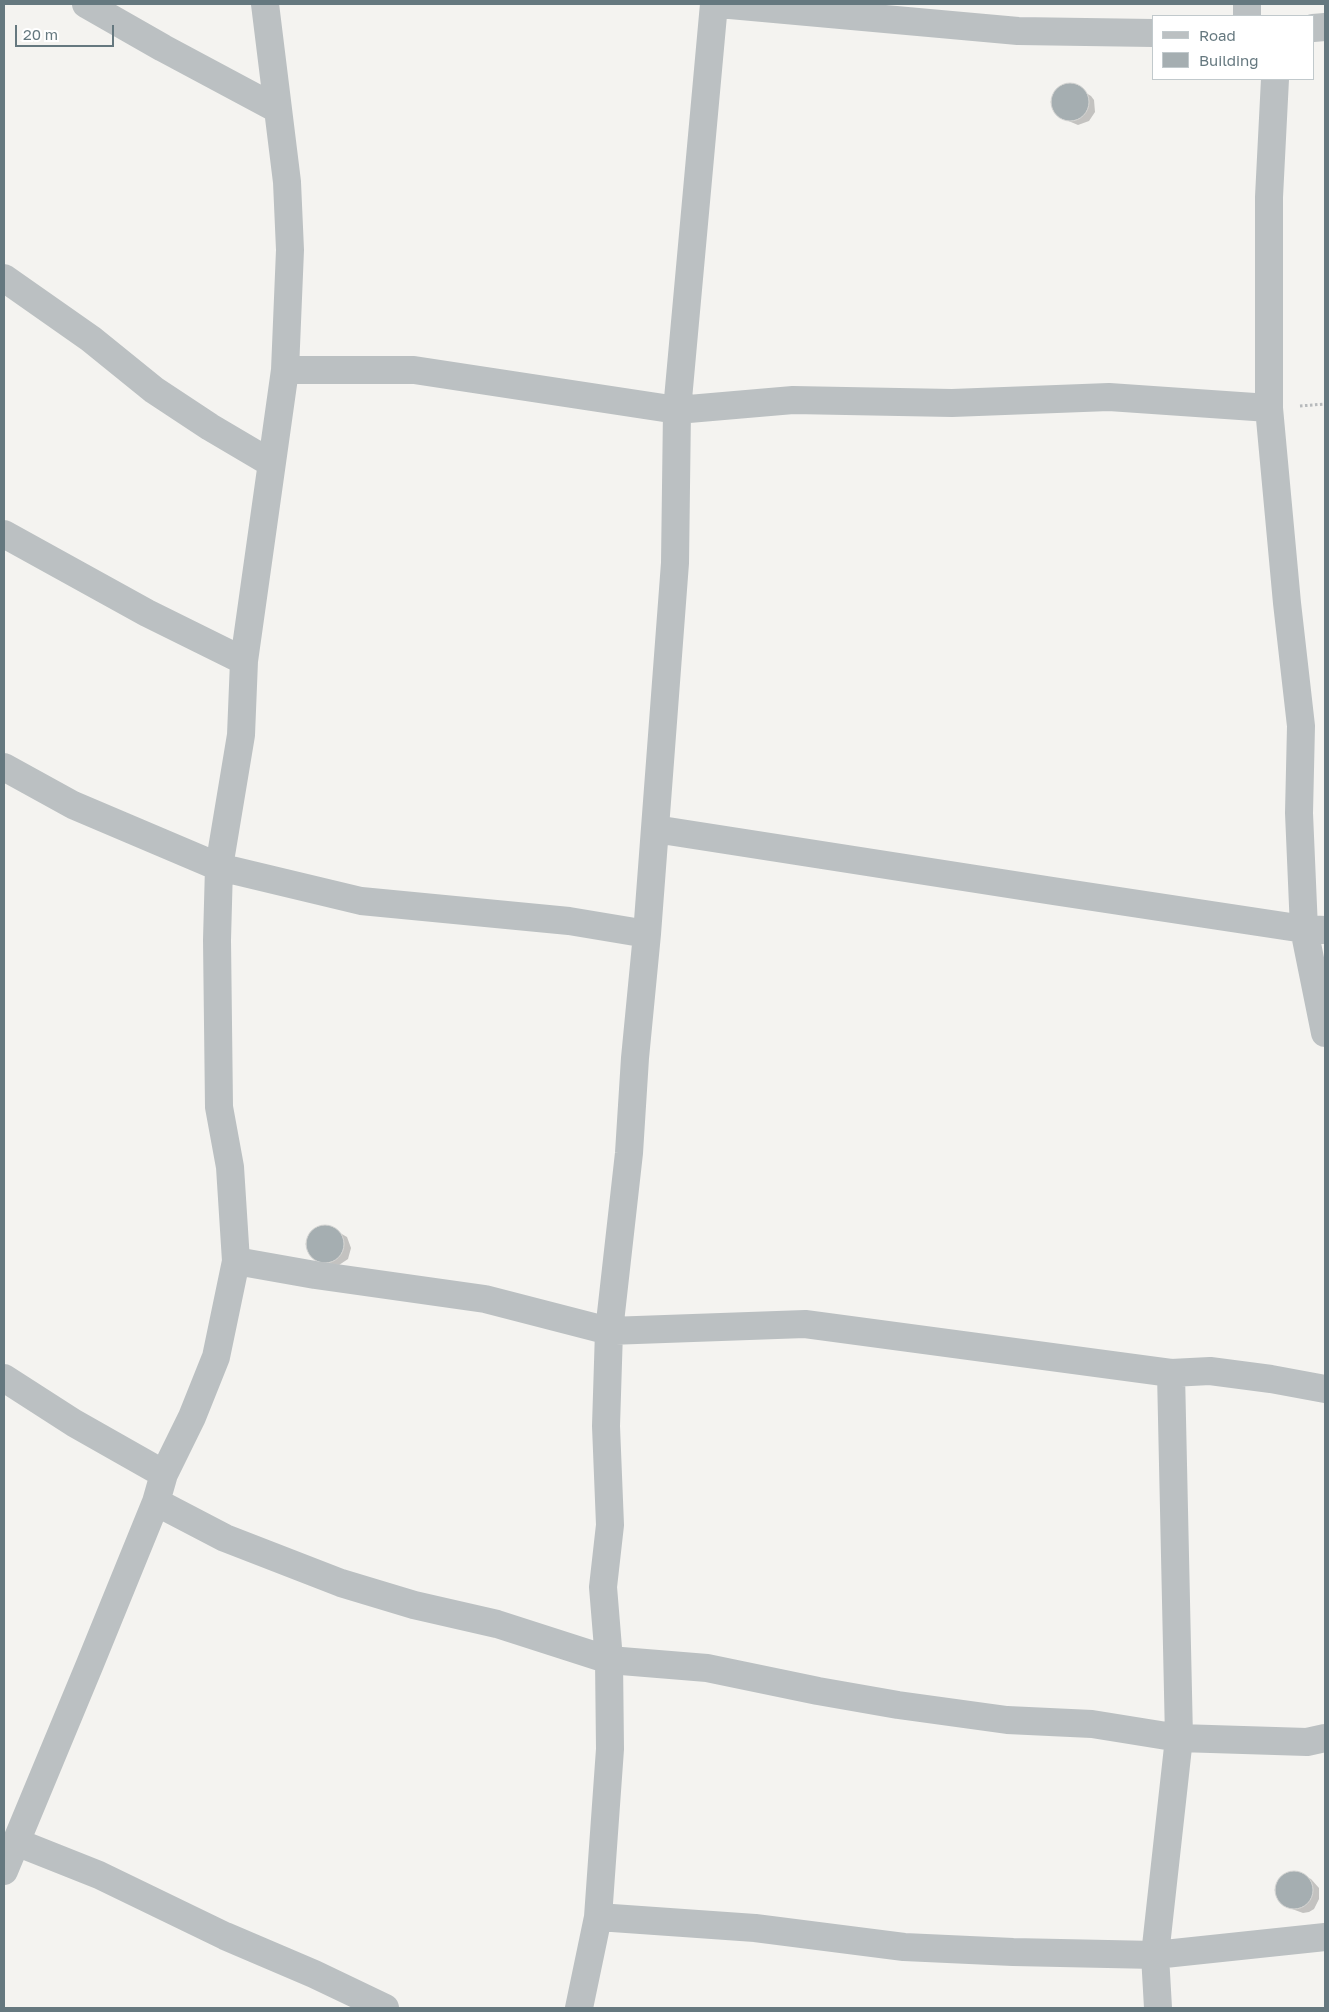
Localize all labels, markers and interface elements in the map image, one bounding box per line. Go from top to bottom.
scale bar [18,15,116,47]
legend [1152,15,1314,80]
text: 20 m [23,25,58,43]
text: Road [1199,26,1236,44]
text: Building [1199,51,1259,69]

